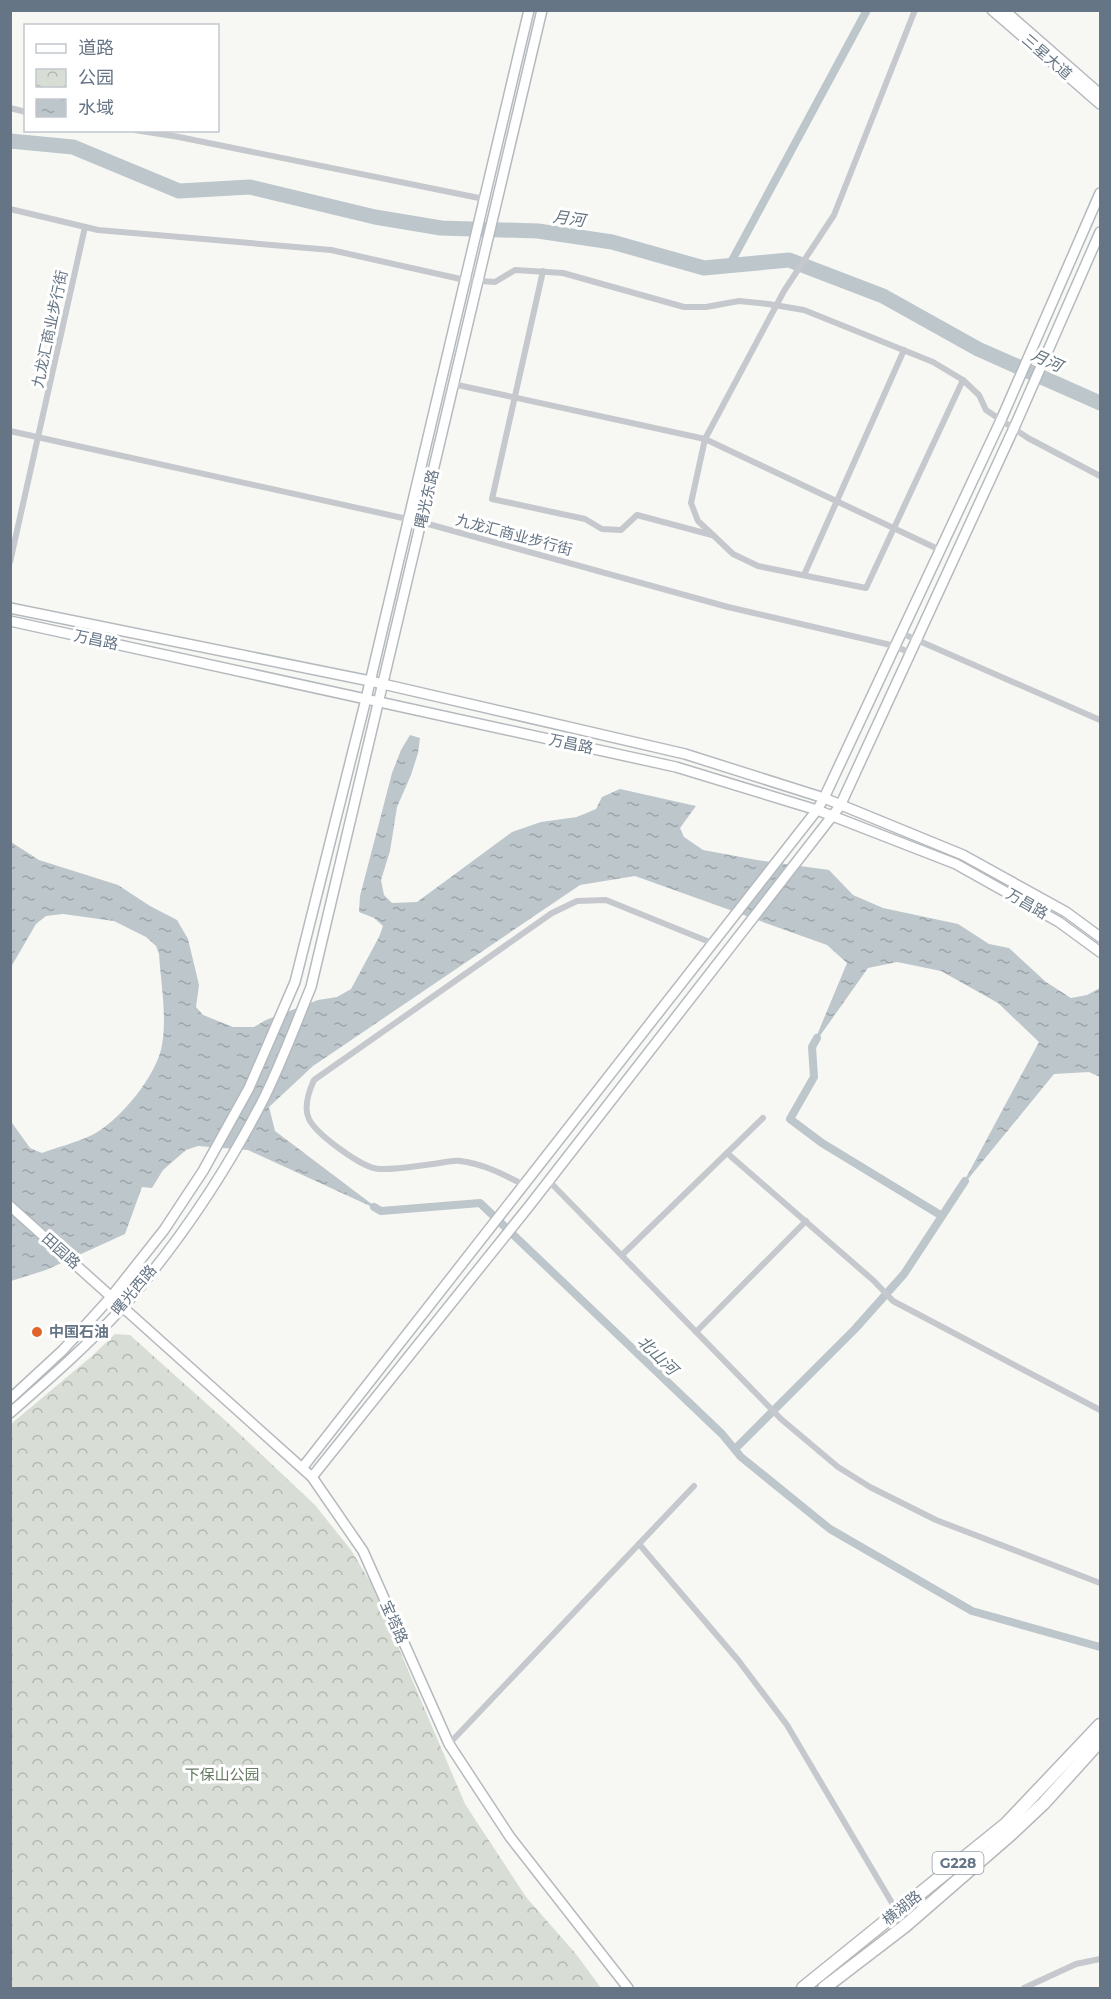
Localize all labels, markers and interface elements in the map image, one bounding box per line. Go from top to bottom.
legend [24,24,219,132]
street label: 三星大道 [1018,30,1076,83]
text: 道路 [78,37,114,59]
text: 公园 [78,67,114,89]
text: 水域 [78,97,114,119]
water label: 月河 [552,207,589,231]
street label: 九龙汇商业步行街 [28,268,71,390]
water label: 月河 [1028,345,1068,377]
street label: 曙光东路 [411,468,443,530]
street label: 九龙汇商业步行街 [454,510,575,559]
street label: 万昌路 [72,626,120,653]
street label: 万昌路 [547,730,595,757]
street label: 万昌路 [1003,884,1051,923]
street label: 田园路 [38,1229,84,1273]
street label: 曙光西路 [107,1261,160,1319]
place label: 中国石油 [49,1322,109,1341]
marker: 中国石油 [30,1325,44,1339]
water label: 北山河 [634,1332,684,1381]
street label: 宝塔路 [377,1597,412,1646]
park label: 下保山公园 [184,1765,260,1784]
road number: G228 [932,1852,984,1874]
street label: 横湖路 [878,1886,925,1929]

